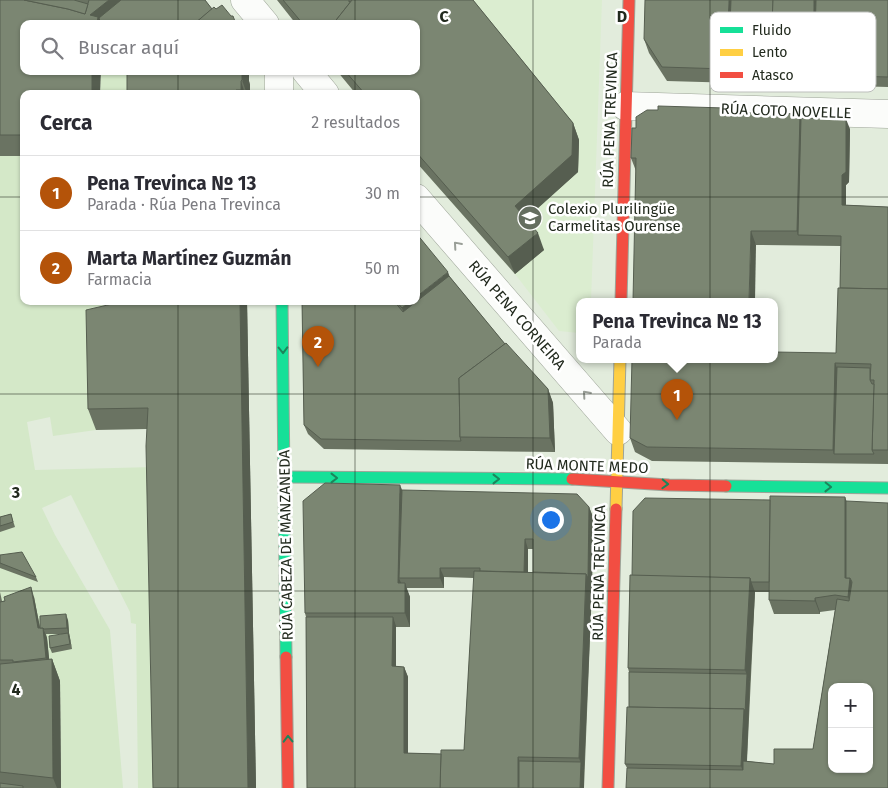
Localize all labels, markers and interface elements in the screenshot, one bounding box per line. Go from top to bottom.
text: C [439,7,449,26]
text: D [617,7,627,26]
legend [710,12,876,92]
search box [20,20,420,75]
text: Fluido [752,22,791,39]
icon: search [38,34,66,62]
text: Buscar aquí [78,36,179,59]
text: Lento [752,44,787,61]
street label: RÚA PENA TREVINCA [599,51,621,188]
text: Atasco [752,67,794,84]
street label: RÚA COTO NOVELLE [720,100,852,122]
text: Cerca [40,110,92,136]
text: 2 resultados [311,113,400,132]
text: Pena Trevinca Nº 13 [87,172,256,195]
text: 1 [52,184,60,203]
text: 30 m [365,184,400,203]
text: Parada · Rúa Pena Trevinca [87,195,281,214]
place label: Colexio Plurilingüe Carmelitas Ourense [548,200,681,235]
school or university icon: Colexio Plurilingüe Carmelitas Ourense [517,205,543,231]
one-way arrow [454,242,462,251]
text: Marta Martínez Guzmán [87,247,291,270]
street label: RÚA PENA CORNEIRA [465,257,570,374]
text: 2 [52,259,60,278]
text: 50 m [365,259,400,278]
text: Farmacia [87,270,152,289]
popup [576,298,778,363]
text: Pena Trevinca Nº 13 [592,310,762,333]
pin: 2 [302,326,334,367]
text: Parada [592,333,642,352]
one-way arrow [278,346,288,354]
pin: 1 [661,379,693,420]
one-way arrow [583,391,592,400]
street label: RÚA CABEZA DE MANZANEDA [275,449,297,640]
street label: RÚA MONTE MEDO [525,455,649,477]
one-way arrow [330,472,338,483]
one-way arrow [493,474,501,484]
one-way arrow [661,479,669,490]
one-way arrow [824,482,832,492]
text: 3 [11,483,20,502]
street label: RÚA PENA TREVINCA [589,505,609,641]
your location [538,507,564,533]
text: 4 [11,680,21,699]
map controls [828,683,873,773]
button: + [828,683,873,728]
button: − [828,728,873,773]
one-way arrow [283,735,293,743]

